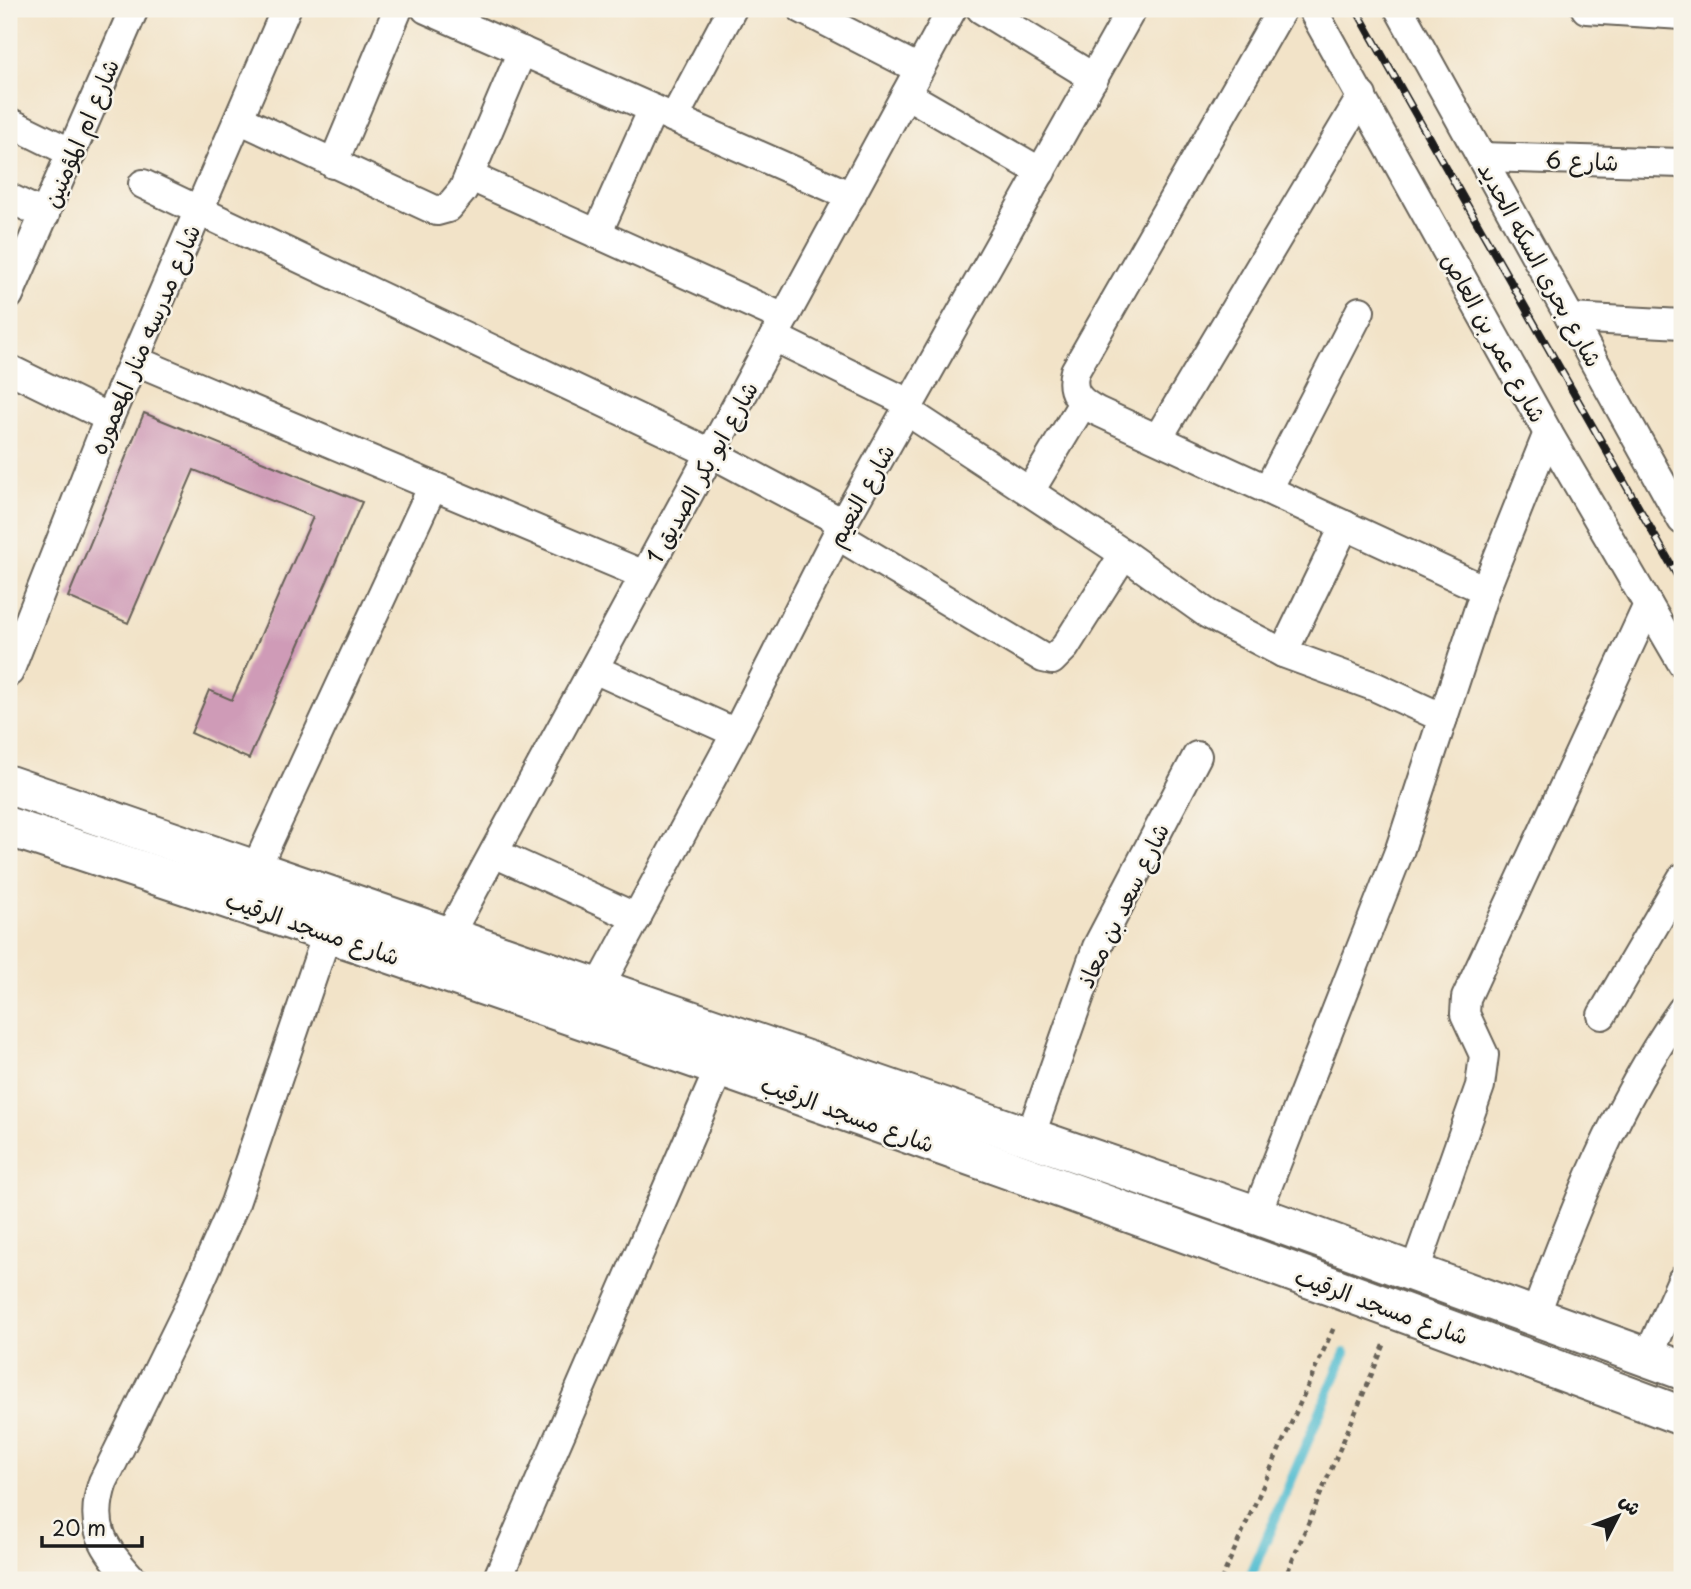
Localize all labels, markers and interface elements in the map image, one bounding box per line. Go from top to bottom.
street label: شارع ام المؤمنين [33,53,129,214]
street label: شارع 6 [1545,141,1619,179]
street label: شارع بحرى السكه الحديد [1470,155,1612,373]
street label: شارع مدرسه منار المعموره [80,218,208,460]
street label: شارع عمر بن العاص [1434,246,1556,428]
street label: شارع ابو بكر الصديق 1 [636,374,766,570]
street label: شارع النعيم [817,437,904,554]
street label: شارع سعد بن معاذ [1067,817,1177,993]
street label: شارع مسجد الرقيب [221,881,405,973]
street label: شارع مسجد الرقيب [756,1065,940,1161]
street label: شارع مسجد الرقيب [1290,1257,1474,1353]
north arrow [1582,1480,1652,1550]
text: ش [1614,1487,1649,1521]
scale bar [42,1505,142,1549]
text: 20 m [52,1511,106,1543]

